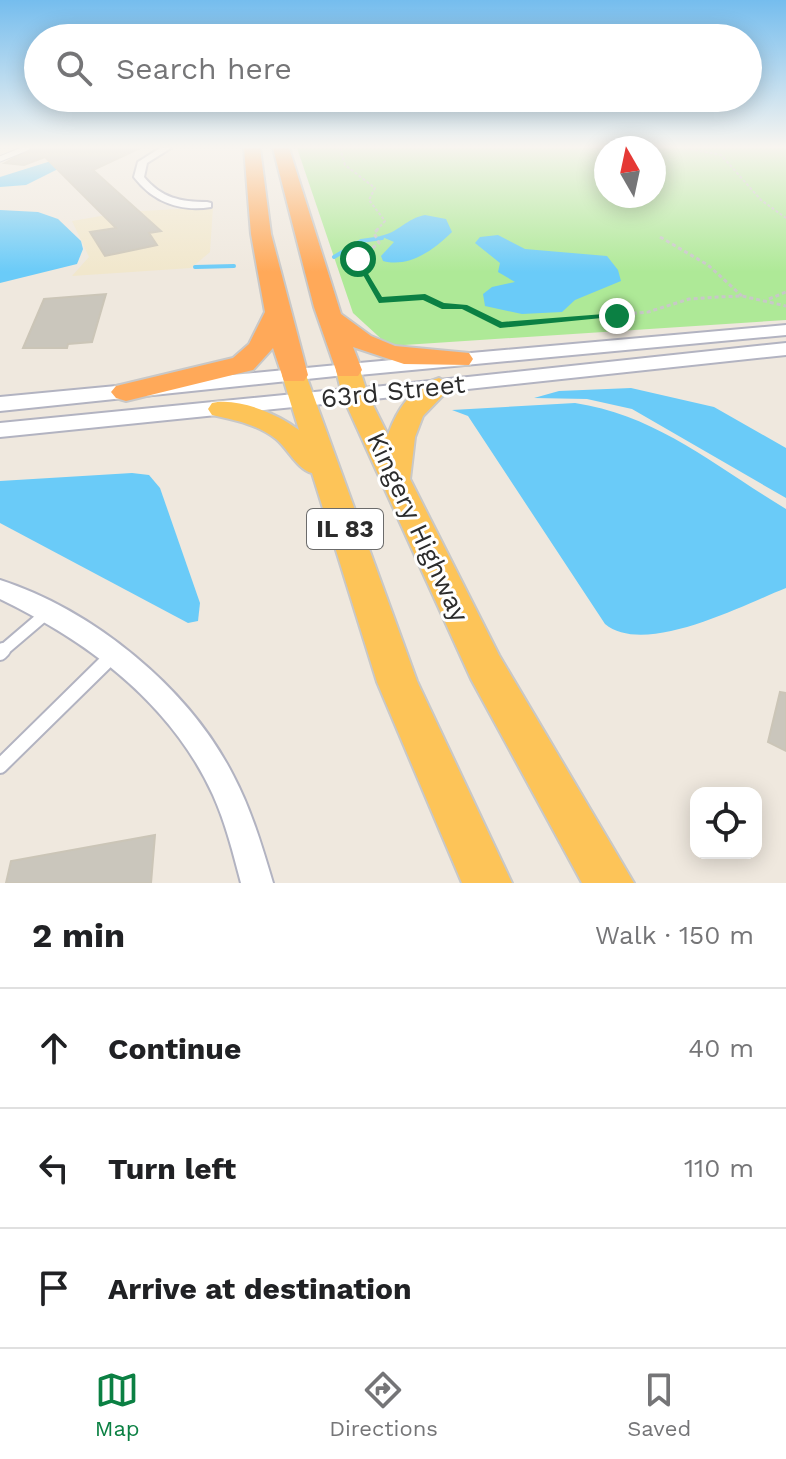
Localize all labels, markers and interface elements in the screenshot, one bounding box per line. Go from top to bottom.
search box [24,24,762,112]
icon: search [52,46,96,90]
text: Search here [116,51,292,86]
north arrow [594,136,666,208]
route start [340,241,376,277]
route end [599,298,635,334]
street label: 63rd Street [320,369,467,413]
street label: Kingery Highway [361,427,475,627]
road number: IL 83 [307,509,383,549]
map controls [690,787,762,859]
button: locate [690,787,762,859]
text: 2 min [32,915,125,955]
text: Walk · 150 m [595,920,754,950]
icon: ahead [32,1026,76,1070]
text: Continue [108,1031,241,1066]
text: 40 m [688,1033,754,1063]
icon: left [32,1146,76,1190]
text: Turn left [108,1151,236,1186]
text: 110 m [684,1153,754,1183]
icon: arrive [32,1266,76,1310]
text: Arrive at destination [108,1271,412,1306]
tab: Map [95,1368,140,1441]
tab: Directions [329,1368,438,1441]
tab: Saved [627,1368,691,1441]

